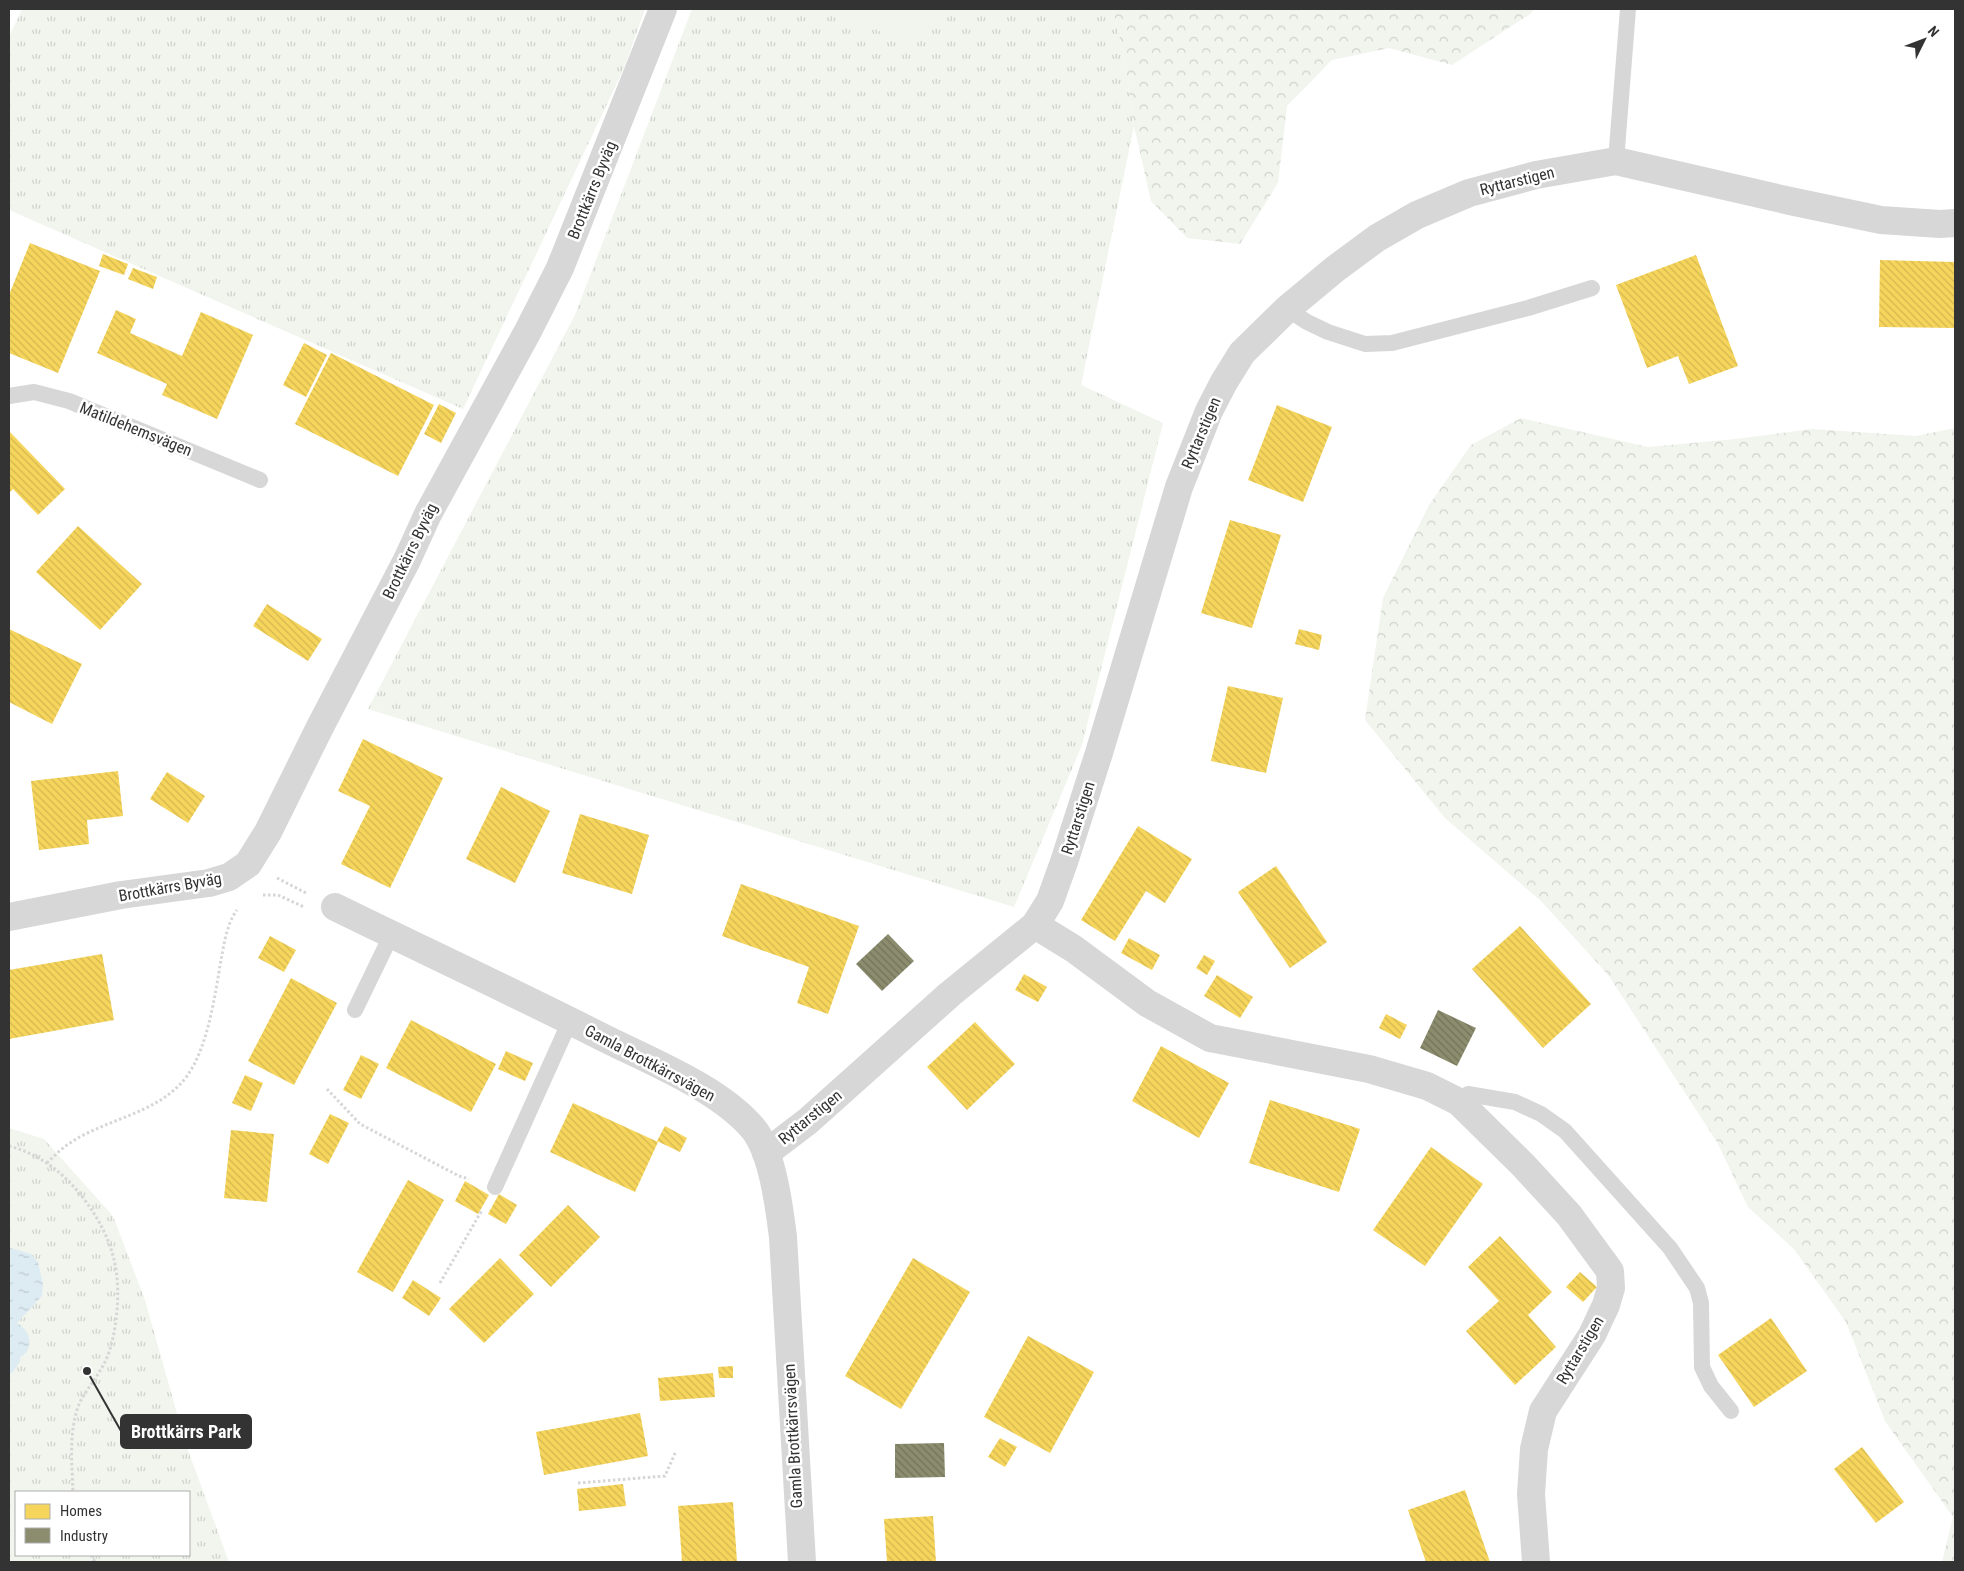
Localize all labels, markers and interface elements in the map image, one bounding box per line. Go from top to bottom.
north arrow [1899,15,1949,65]
text: N [1925,23,1942,40]
street label: Brottkärrs Byväg [564,138,620,242]
street label: Ryttarstigen [1478,163,1556,199]
street label: Ryttarstigen [1177,394,1225,472]
street label: Matildehemsvägen [77,398,195,460]
street label: Brottkärrs Byväg [379,500,441,602]
street label: Ryttarstigen [1057,779,1099,857]
street label: Brottkärrs Byväg [117,869,223,905]
street label: Gamla Brottkärrsvägen [582,1021,718,1105]
street label: Ryttarstigen [774,1086,846,1148]
street label: Ryttarstigen [1552,1313,1608,1387]
street label: Gamla Brottkärrsvägen [780,1363,806,1509]
callout: Brottkärrs Park [121,1415,251,1448]
text: Brottkärrs Park [131,1421,242,1442]
legend [15,1491,190,1556]
text: Homes [60,1502,102,1520]
text: Industry [60,1527,108,1545]

